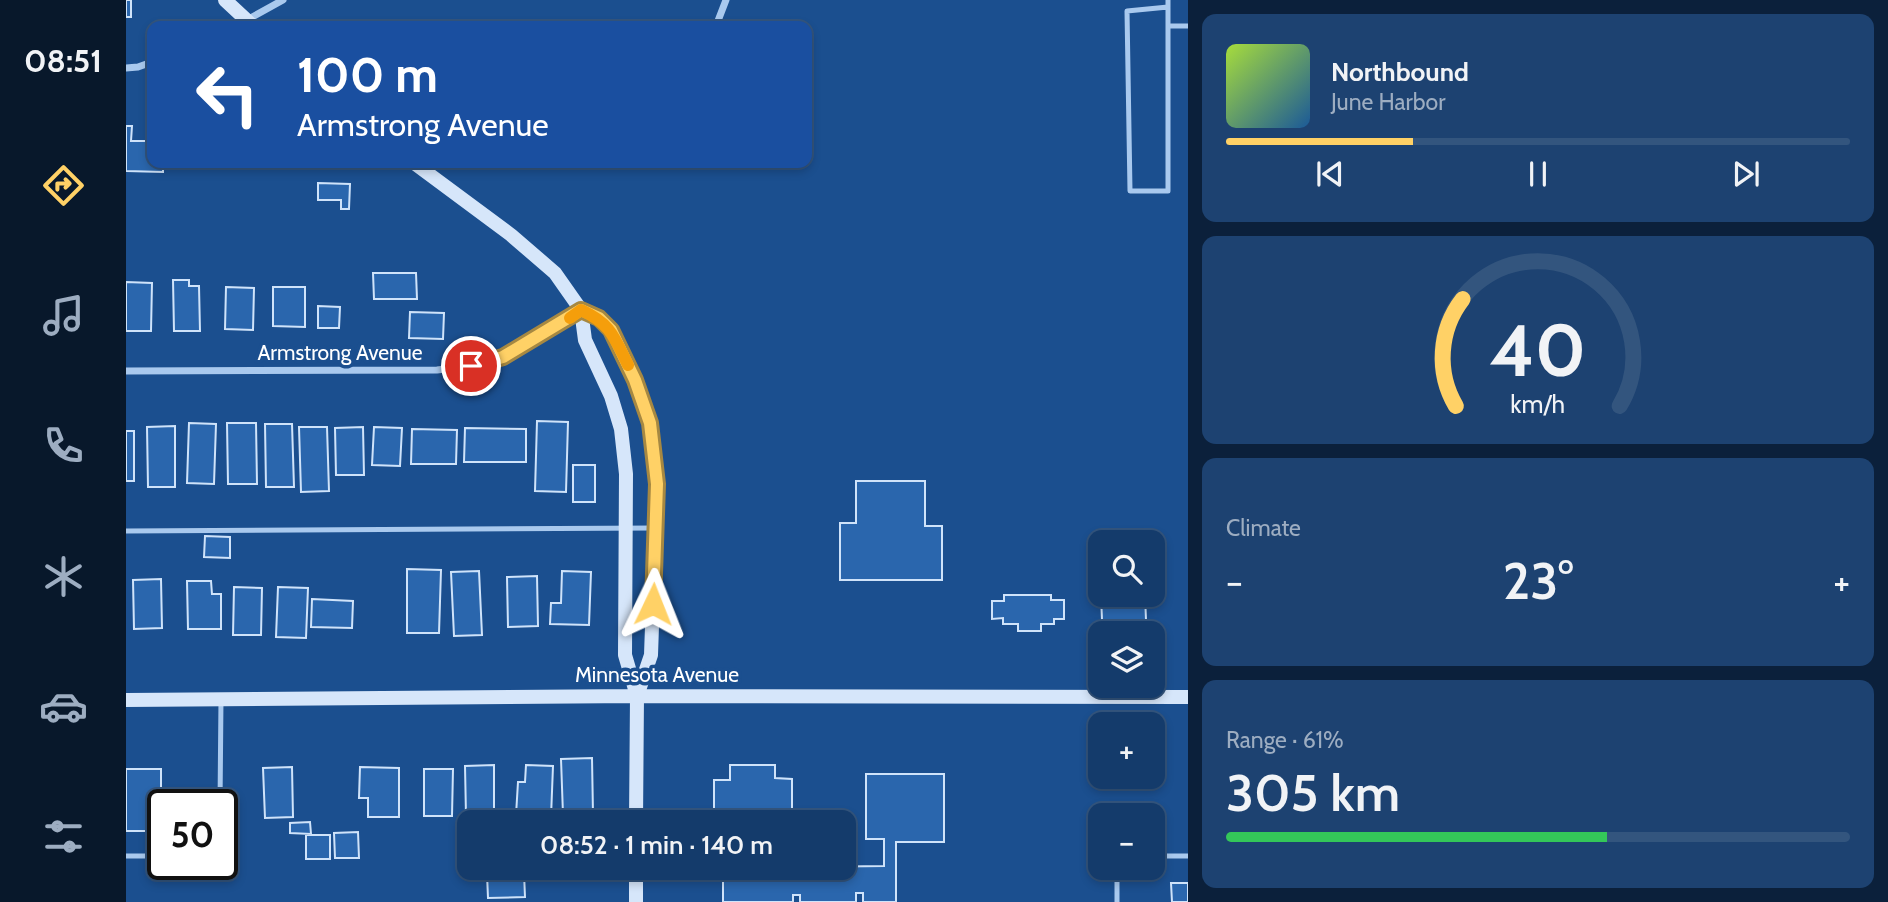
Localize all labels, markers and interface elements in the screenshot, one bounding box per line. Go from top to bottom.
text: 08:51 [24,41,102,80]
text: 100 m [297,45,438,104]
icon: left [182,49,273,140]
text: Northbound [1331,56,1469,88]
text: June Harbor [1331,88,1445,116]
text: Armstrong Avenue [297,105,549,144]
icon: previous [1311,155,1349,193]
icon: pause [1519,155,1557,193]
icon: next [1727,155,1765,193]
icon: directions [39,161,88,210]
icon: music [39,291,88,340]
text: 40 [1490,306,1586,394]
pin [441,336,501,396]
street label: Armstrong Avenue [257,340,423,365]
icon: arrive [452,347,490,385]
text: km/h [1511,389,1565,419]
icon: phone [39,421,88,470]
text: Climate [1226,514,1301,542]
map controls [1088,530,1165,880]
button: search [1088,530,1165,607]
text: 23° [1503,549,1573,612]
icon: climate [39,552,88,601]
text: − [1226,558,1243,605]
text: + [1833,558,1850,605]
position arrow [616,567,690,641]
button: layers [1088,621,1165,698]
street label: Minnesota Avenue [575,662,739,687]
icon: car [39,682,88,731]
button: + [1088,712,1165,789]
text: Range · 61% [1226,726,1344,754]
text: 305 km [1226,761,1400,824]
speed limit sign: 50 [147,789,238,880]
button: − [1088,803,1165,880]
icon: filters [39,812,88,861]
text: 08:52 · 1 min · 140 m [540,829,773,861]

